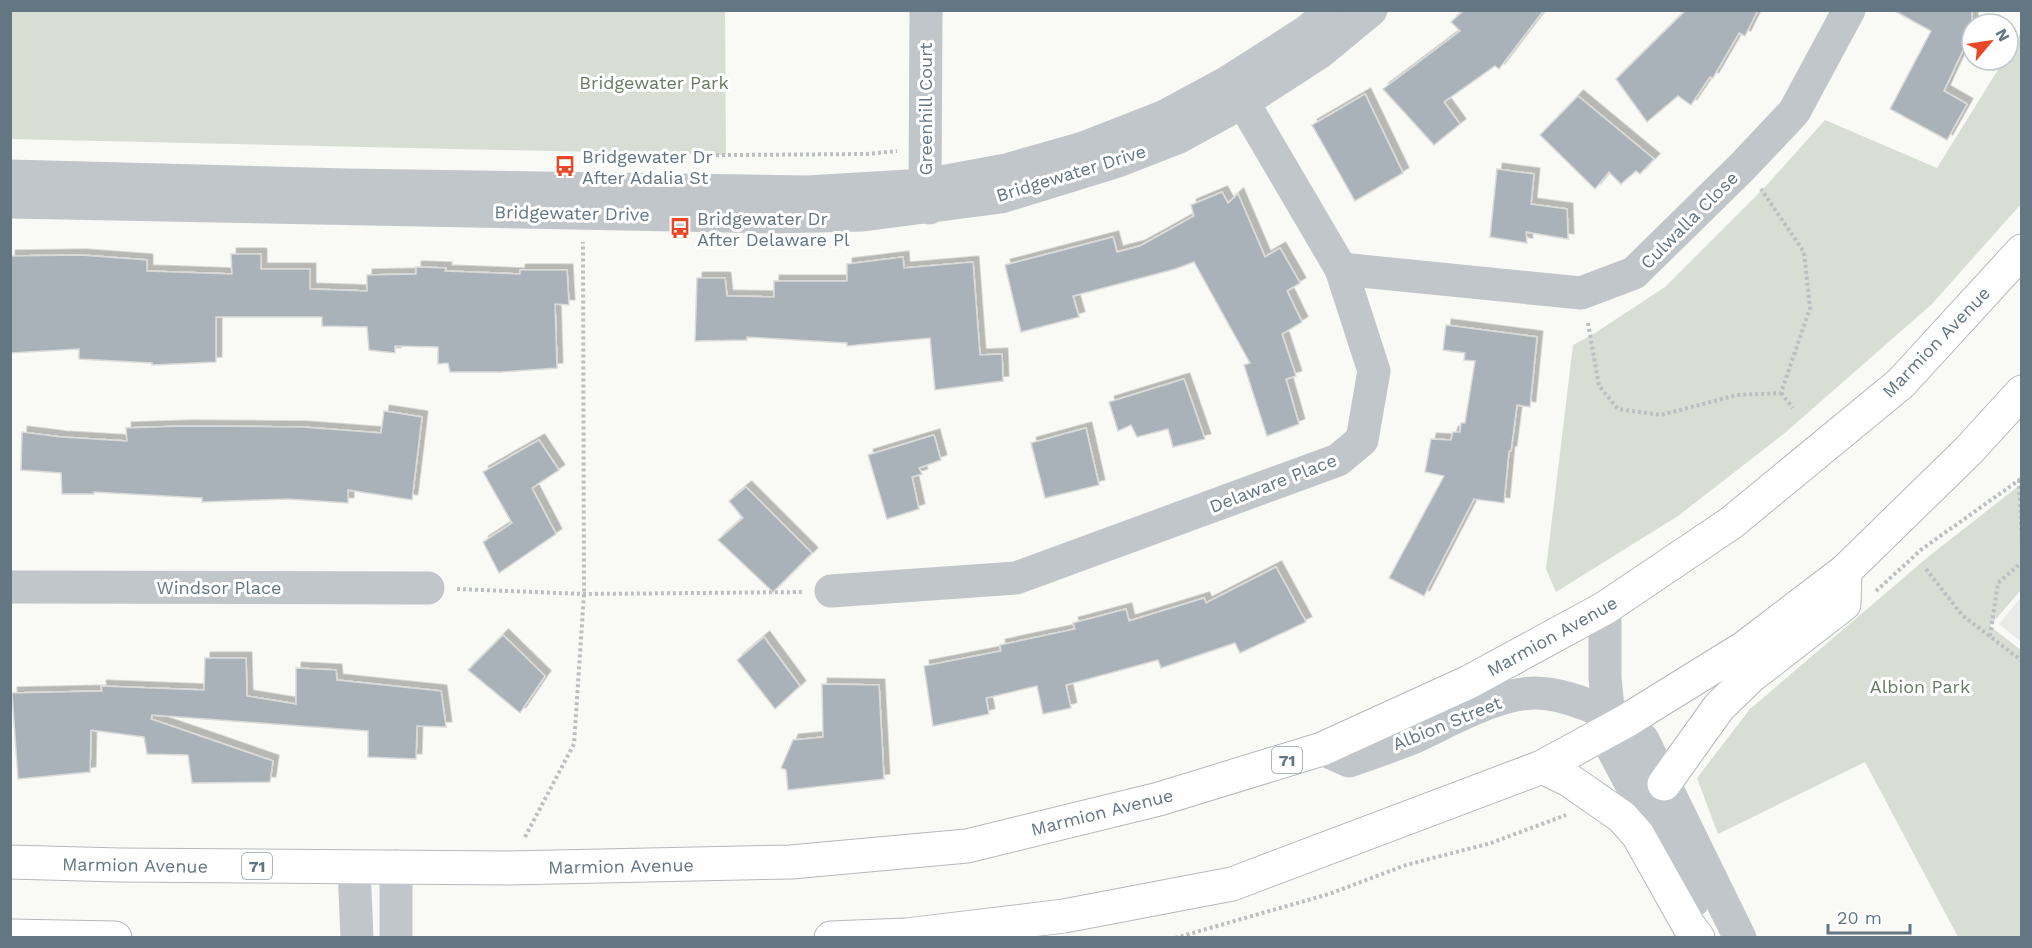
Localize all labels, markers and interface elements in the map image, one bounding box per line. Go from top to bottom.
north arrow [1960,12,2020,72]
text: N [1991,25,2014,45]
street label: Greenhill Court [915,42,936,176]
park label: Bridgewater Park [579,72,729,93]
street label: Bridgewater Drive [994,140,1148,206]
place label: Bridgewater Dr After Adalia St [582,146,713,188]
bus stop icon: Bridgewater Dr After Adalia St [553,154,577,178]
street label: Culwalla Close [1636,167,1742,273]
street label: Bridgewater Drive [494,201,650,225]
place label: Bridgewater Dr After Delaware Pl [697,208,850,250]
bus stop icon: Bridgewater Dr After Delaware Pl [668,216,692,240]
street label: Marmion Avenue [1878,282,1994,402]
street label: Delaware Place [1206,449,1340,517]
street label: Windsor Place [156,577,282,598]
street label: Marmion Avenue [1483,591,1621,681]
park label: Albion Park [1870,676,1970,697]
street label: Albion Street [1389,691,1505,754]
road number: 71 [1272,747,1302,773]
street label: Marmion Avenue [1029,784,1175,840]
street label: Marmion Avenue [62,853,208,877]
road number: 71 [242,853,272,879]
street label: Marmion Avenue [548,854,694,878]
scale bar [1828,897,1910,935]
text: 20 m [1837,907,1882,928]

